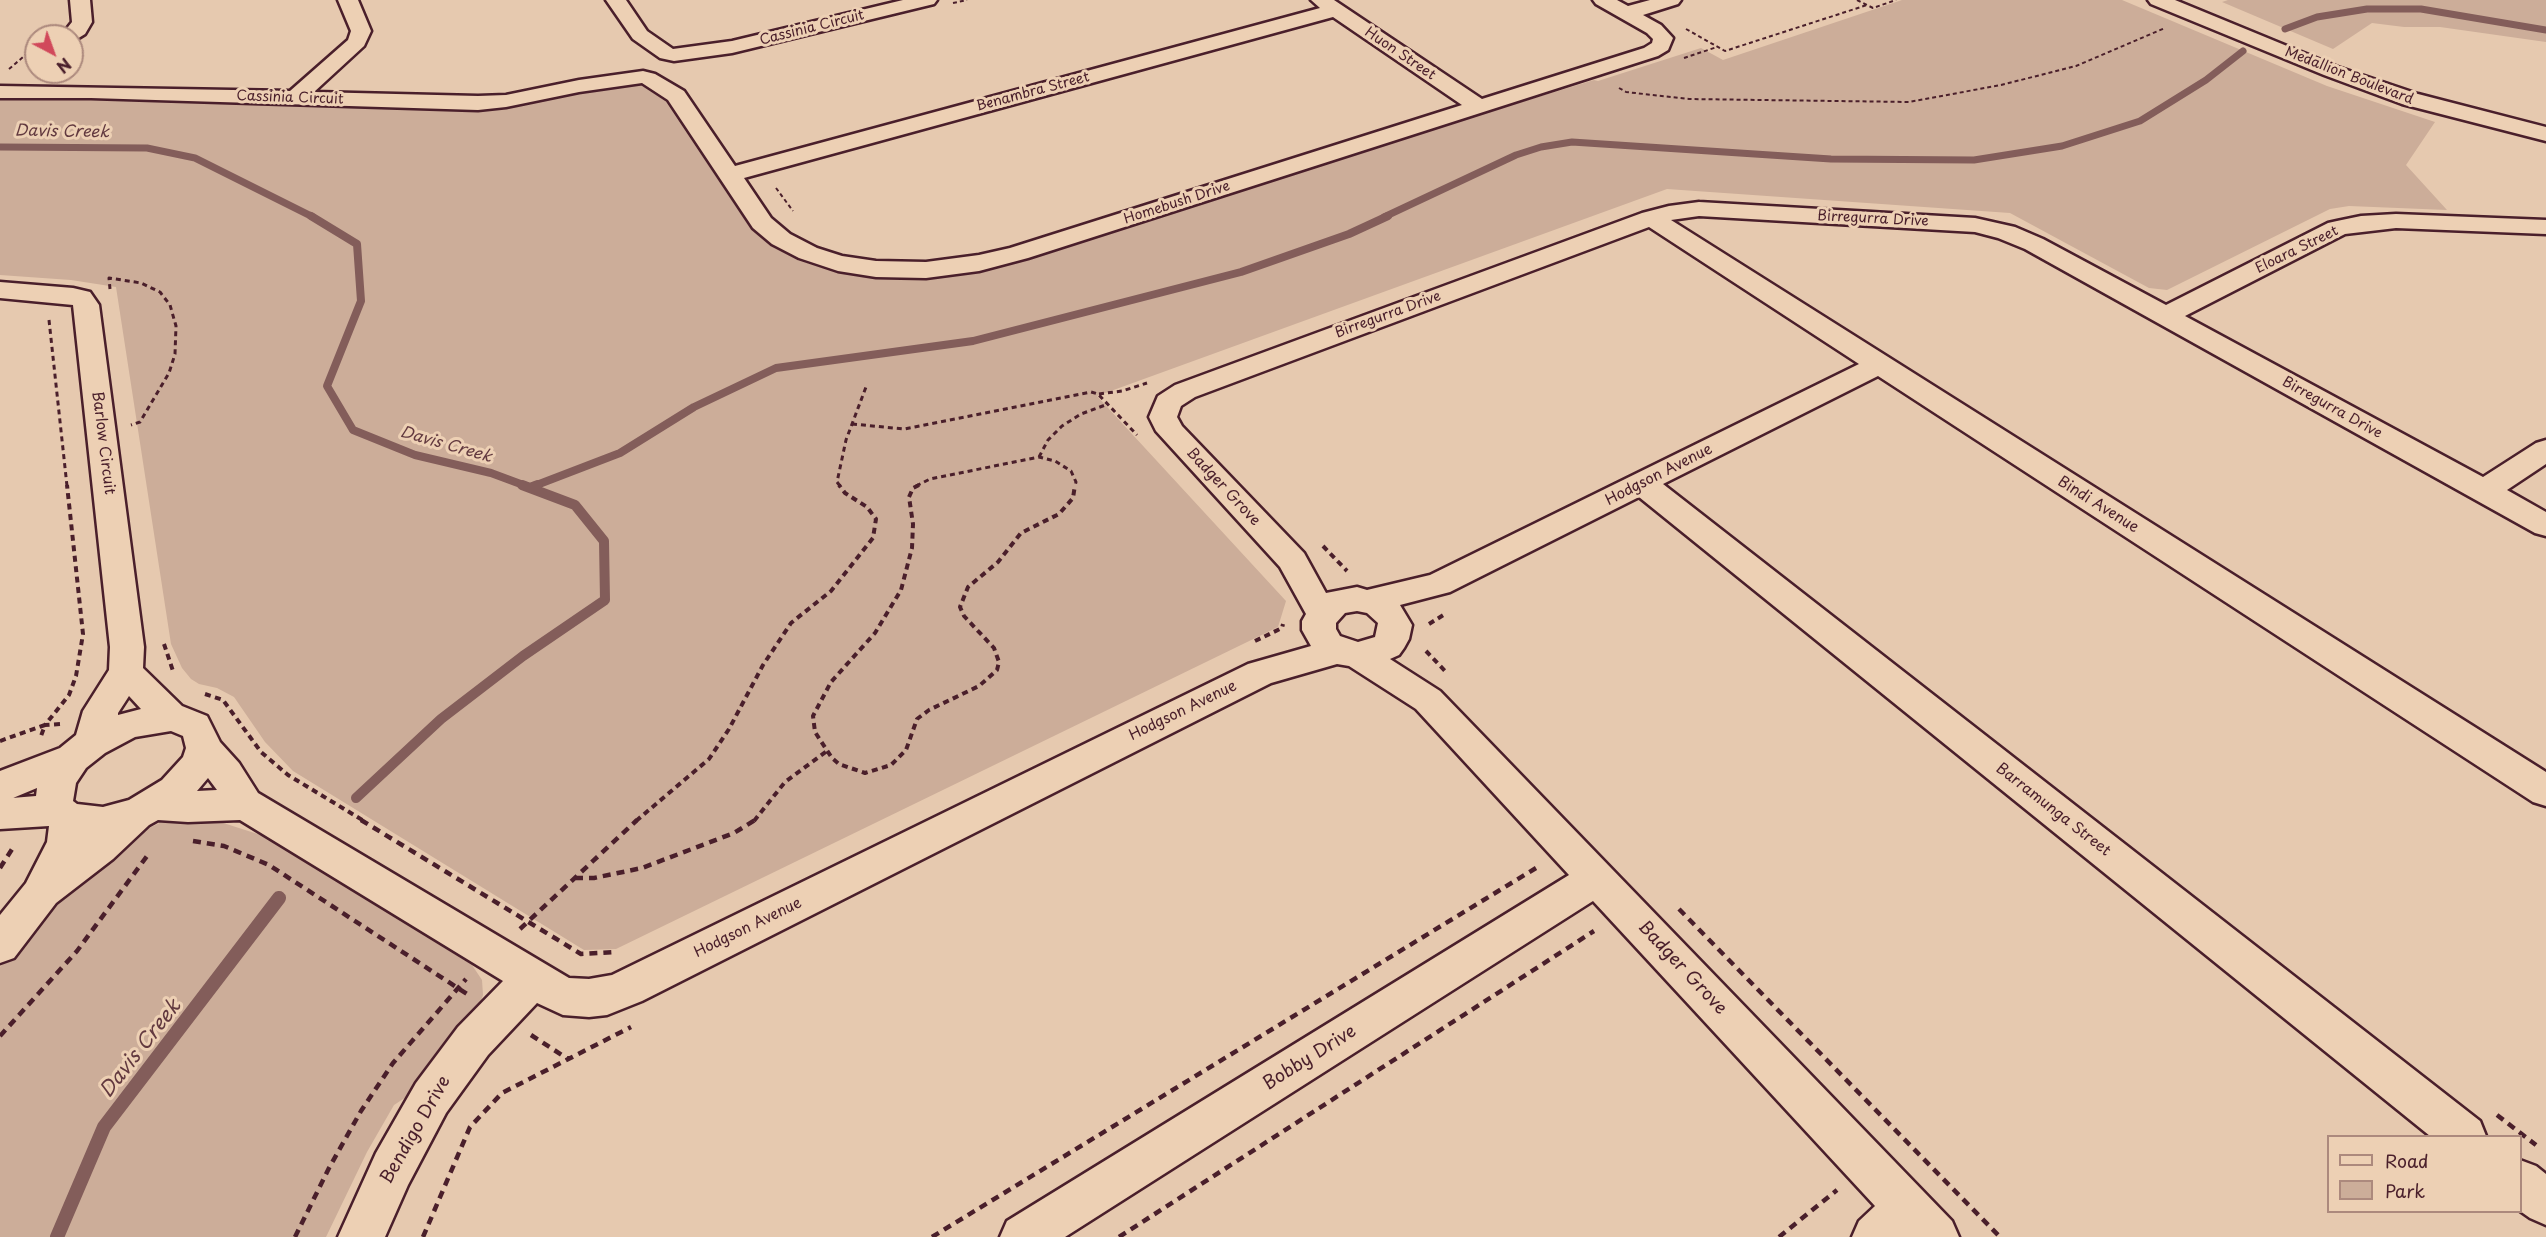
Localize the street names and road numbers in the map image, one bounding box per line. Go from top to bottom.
street label: Cassinia Circuit [758,7,866,49]
street label: Huon Street [1361,24,1439,84]
street label: Medallion Boulevard [2282,44,2416,108]
street label: Benambra Street [975,69,1091,115]
street label: Cassinia Circuit [236,88,344,108]
street label: Homebush Drive [1122,178,1232,228]
street label: Birregurra Drive [1817,208,1929,230]
street label: Eloara Street [2253,223,2341,277]
street label: Birregurra Drive [1333,288,1443,342]
street label: Birregurra Drive [2279,374,2385,442]
street label: Barlow Circuit [88,390,118,496]
street label: Hodgson Avenue [1602,440,1716,510]
street label: Badger Grove [1182,444,1264,530]
street label: Bindi Avenue [2054,473,2142,537]
street label: Hodgson Avenue [1126,677,1240,745]
street label: Barramunga Street [1992,760,2114,860]
street label: Hodgson Avenue [691,894,805,962]
street label: Badger Grove [1633,917,1731,1019]
street label: Bobby Drive [1260,1021,1360,1095]
street label: Bendigo Drive [376,1072,456,1188]

